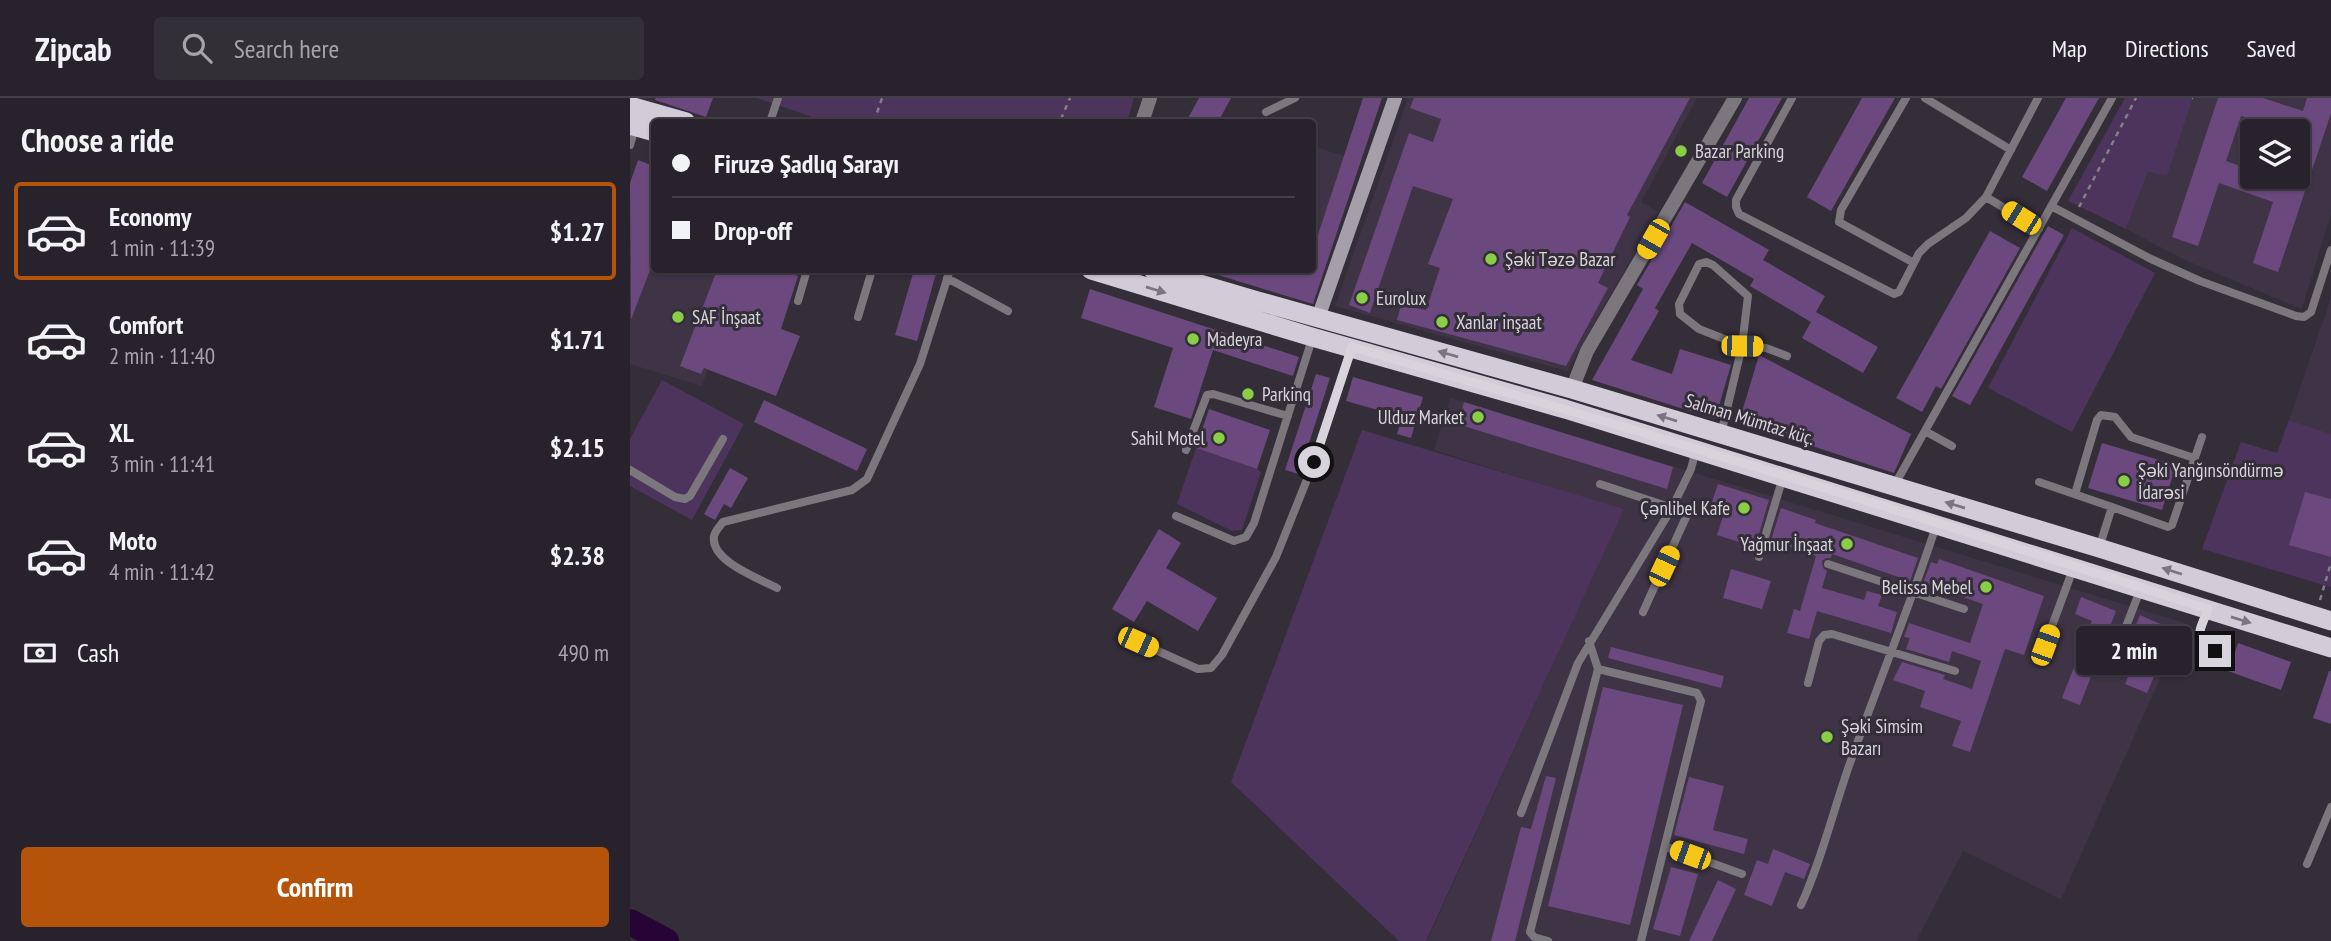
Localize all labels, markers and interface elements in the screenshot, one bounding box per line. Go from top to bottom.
search box [154,17,644,80]
text: Zipcab [35,27,112,70]
icon: search [178,29,216,67]
text: Search here [234,32,339,65]
text: Map [2052,33,2087,64]
text: Directions [2125,33,2209,64]
text: Saved [2247,33,2296,64]
text: Choose a ride [21,119,174,161]
map controls [2240,119,2310,189]
button: layers [2240,119,2310,189]
place label: Bazar Parking [1695,139,1784,163]
marker: Bazar Parking [1673,143,1689,159]
text: Firuzə Şadlıq Sarayı [714,147,899,180]
car [1998,198,2045,238]
icon: car [25,200,88,263]
text: Economy [109,200,191,233]
text: Drop-off [714,214,792,247]
text: $1.27 [550,215,605,248]
car [1634,216,1673,262]
text: 1 min · 11:39 [109,233,215,262]
place label: Şəki Təzə Bazar [1505,247,1616,271]
marker: Şəki Təzə Bazar [1483,251,1499,267]
one-way arrow [1146,285,1167,296]
place label: Eurolux [1376,286,1426,310]
marker: Eurolux [1354,290,1370,306]
place label: SAF İnşaat [692,305,761,329]
icon: car [25,308,88,371]
text: Comfort [109,308,183,341]
marker: SAF İnşaat [670,309,686,325]
place label: Xanlar inşaat [1456,310,1542,334]
marker: Xanlar inşaat [1434,314,1450,330]
text: $1.71 [550,323,605,356]
place label: Madeyra [1207,327,1262,351]
marker: Madeyra [1185,331,1201,347]
car [1721,335,1764,357]
text: 2 min · 11:40 [109,341,215,370]
one-way arrow [1437,349,1458,359]
place label: Parkinq [1262,382,1311,406]
marker: Parkinq [1240,386,1256,402]
street label: Salman Mümtaz küç. [1682,388,1818,450]
place label: Ulduz Market [1378,405,1465,429]
marker: Ulduz Market [1470,409,1486,425]
one-way arrow [1656,412,1677,422]
icon: car [25,416,88,479]
text: XL [109,416,134,449]
place label: Sahil Motel [1131,426,1206,450]
marker: Sahil Motel [1211,430,1227,446]
text: $2.15 [550,431,605,464]
route start [1298,446,1330,478]
text: 3 min · 11:41 [109,449,215,478]
place label: Şəki Yanğınsöndürmə İdarəsi [2138,458,2284,504]
marker: Şəki Yanğınsöndürmə İdarəsi [2116,473,2132,489]
place label: Çənlibel Kafe [1640,496,1730,520]
one-way arrow [1944,499,1965,509]
marker: Çənlibel Kafe [1736,500,1752,516]
icon: car [25,524,88,587]
text: Moto [109,524,157,557]
place label: Yağmur İnşaat [1740,532,1834,556]
marker: Yağmur İnşaat [1839,536,1855,552]
text: $2.38 [550,539,605,572]
car [1646,543,1683,589]
text: 4 min · 11:42 [109,557,215,586]
one-way arrow [2162,565,2183,576]
place label: Belissa Mebel [1882,575,1973,599]
marker: Belissa Mebel [1978,579,1994,595]
one-way arrow [2231,615,2252,625]
car [2028,622,2063,668]
car [1115,624,1162,660]
callout: 2 min [2075,626,2190,676]
icon: cash [21,634,59,672]
route end [2199,635,2231,667]
text: Cash [77,636,119,669]
text: 2 min [2111,636,2157,665]
text: 490 m [558,638,609,667]
place label: Şəki Simsim Bazarı [1841,714,1923,760]
marker: Şəki Simsim Bazarı [1819,729,1835,745]
car [1667,838,1714,872]
button: Confirm [21,847,609,927]

